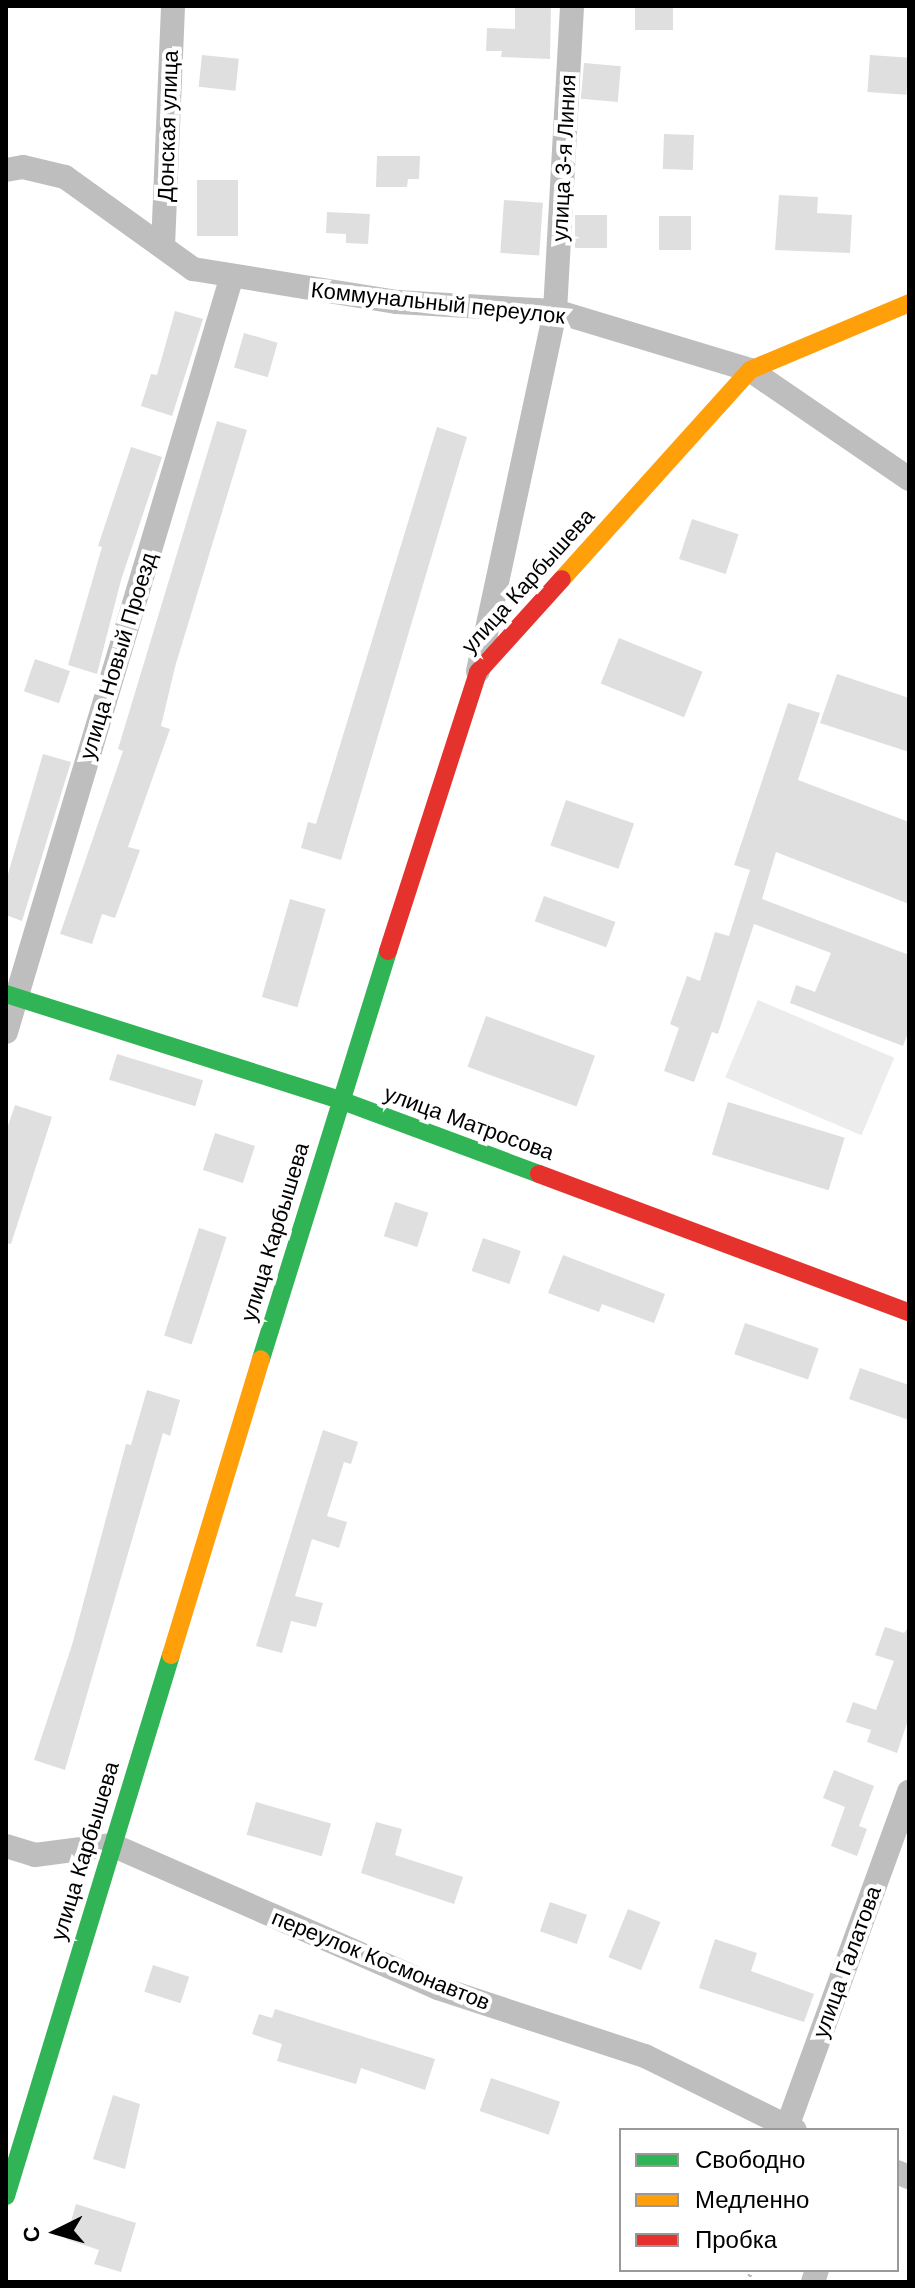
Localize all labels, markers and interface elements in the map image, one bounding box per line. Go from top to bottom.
street label: Донская улица [152,50,184,202]
street label: улица 3-я Линия [546,74,582,242]
street label: Коммунальный переулок [310,277,566,329]
street label: улица Карбышева [456,503,600,659]
street label: улица Новый Проезд [74,549,162,763]
street label: улица Матросова [381,1080,557,1166]
street label: улица Карбышева [235,1139,315,1325]
street label: улица Карбышева [45,1758,125,1944]
street label: улица Галатова [807,1882,887,2042]
street label: переулок Космонавтов [268,1904,494,2016]
legend [619,2128,899,2272]
text: Свободно [695,2146,805,2173]
text: Медленно [695,2186,809,2213]
north arrow [16,2192,96,2272]
text: С [18,2225,45,2243]
text: Пробка [695,2226,777,2253]

